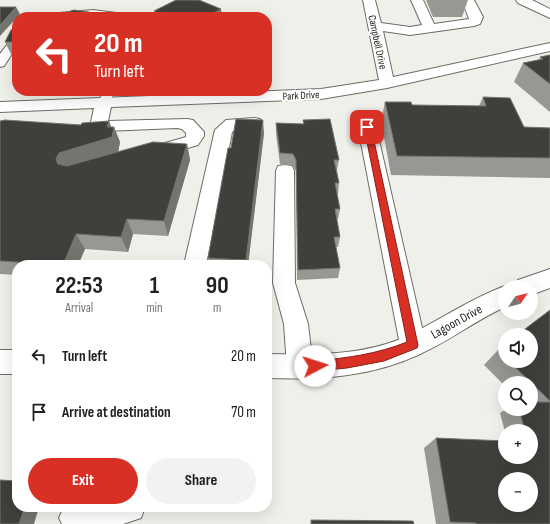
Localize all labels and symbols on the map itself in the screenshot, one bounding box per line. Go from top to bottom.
street label: Campbell Drive [365,14,390,70]
street label: Park Drive [282,88,320,103]
pin [350,110,384,144]
north arrow [498,280,538,320]
street label: Lagoon Drive [428,301,485,342]
position arrow [294,345,336,387]

